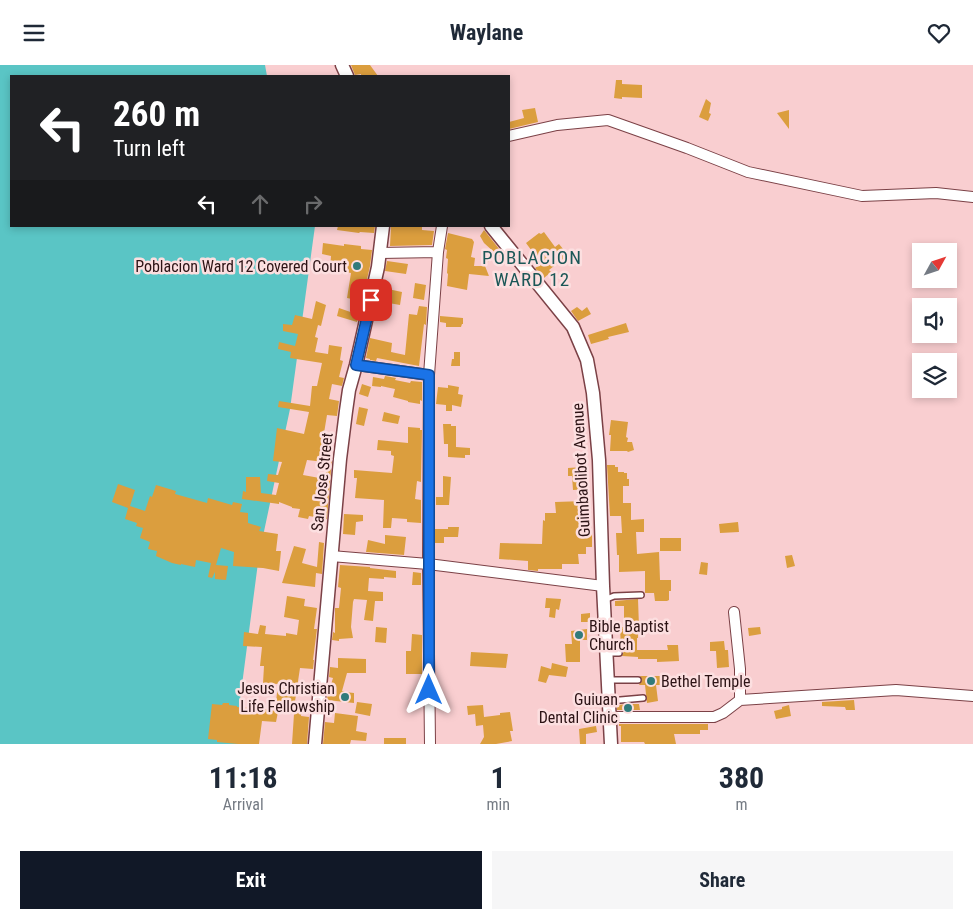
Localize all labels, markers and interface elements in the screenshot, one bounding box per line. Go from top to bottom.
icon: menu [20,19,48,47]
icon: heart [925,19,953,47]
text: Waylane [450,20,523,45]
text: 260 m [113,94,200,135]
icon: left [30,95,95,160]
text: Turn left [113,136,185,161]
icon: left [193,190,221,218]
icon: ahead [246,190,274,218]
icon: right [299,190,327,218]
north arrow [912,243,958,287]
map controls [912,243,957,398]
district label: POBLACION WARD 12 [482,246,582,291]
place label: Poblacion Ward 12 Covered Court [135,257,347,276]
marker: Poblacion Ward 12 Covered Court [351,260,363,272]
pin [350,279,392,321]
icon: arrive [357,286,385,314]
button: sound [912,298,957,343]
button: layers [912,353,957,398]
street label: Guimbaolibot Avenue [568,402,594,538]
street label: San Jose Street [307,431,337,532]
place label: Bible Baptist Church [589,617,669,654]
marker: Bible Baptist Church [573,629,585,641]
position arrow [402,663,454,715]
place label: Bethel Temple [661,672,750,691]
marker: Bethel Temple [645,675,657,687]
place label: Jesus Christian Life Fellowship [237,679,335,716]
place label: Guiuan Dental Clinic [539,690,618,727]
marker: Jesus Christian Life Fellowship [339,691,351,703]
marker: Guiuan Dental Clinic [622,702,634,714]
text: 11:18 [209,760,278,795]
text: 1 [491,760,506,795]
text: 380 [719,760,764,795]
text: Arrival [223,795,264,814]
text: min [486,795,510,814]
text: m [735,795,747,814]
button: Exit [20,851,482,909]
button: Share [492,851,953,909]

